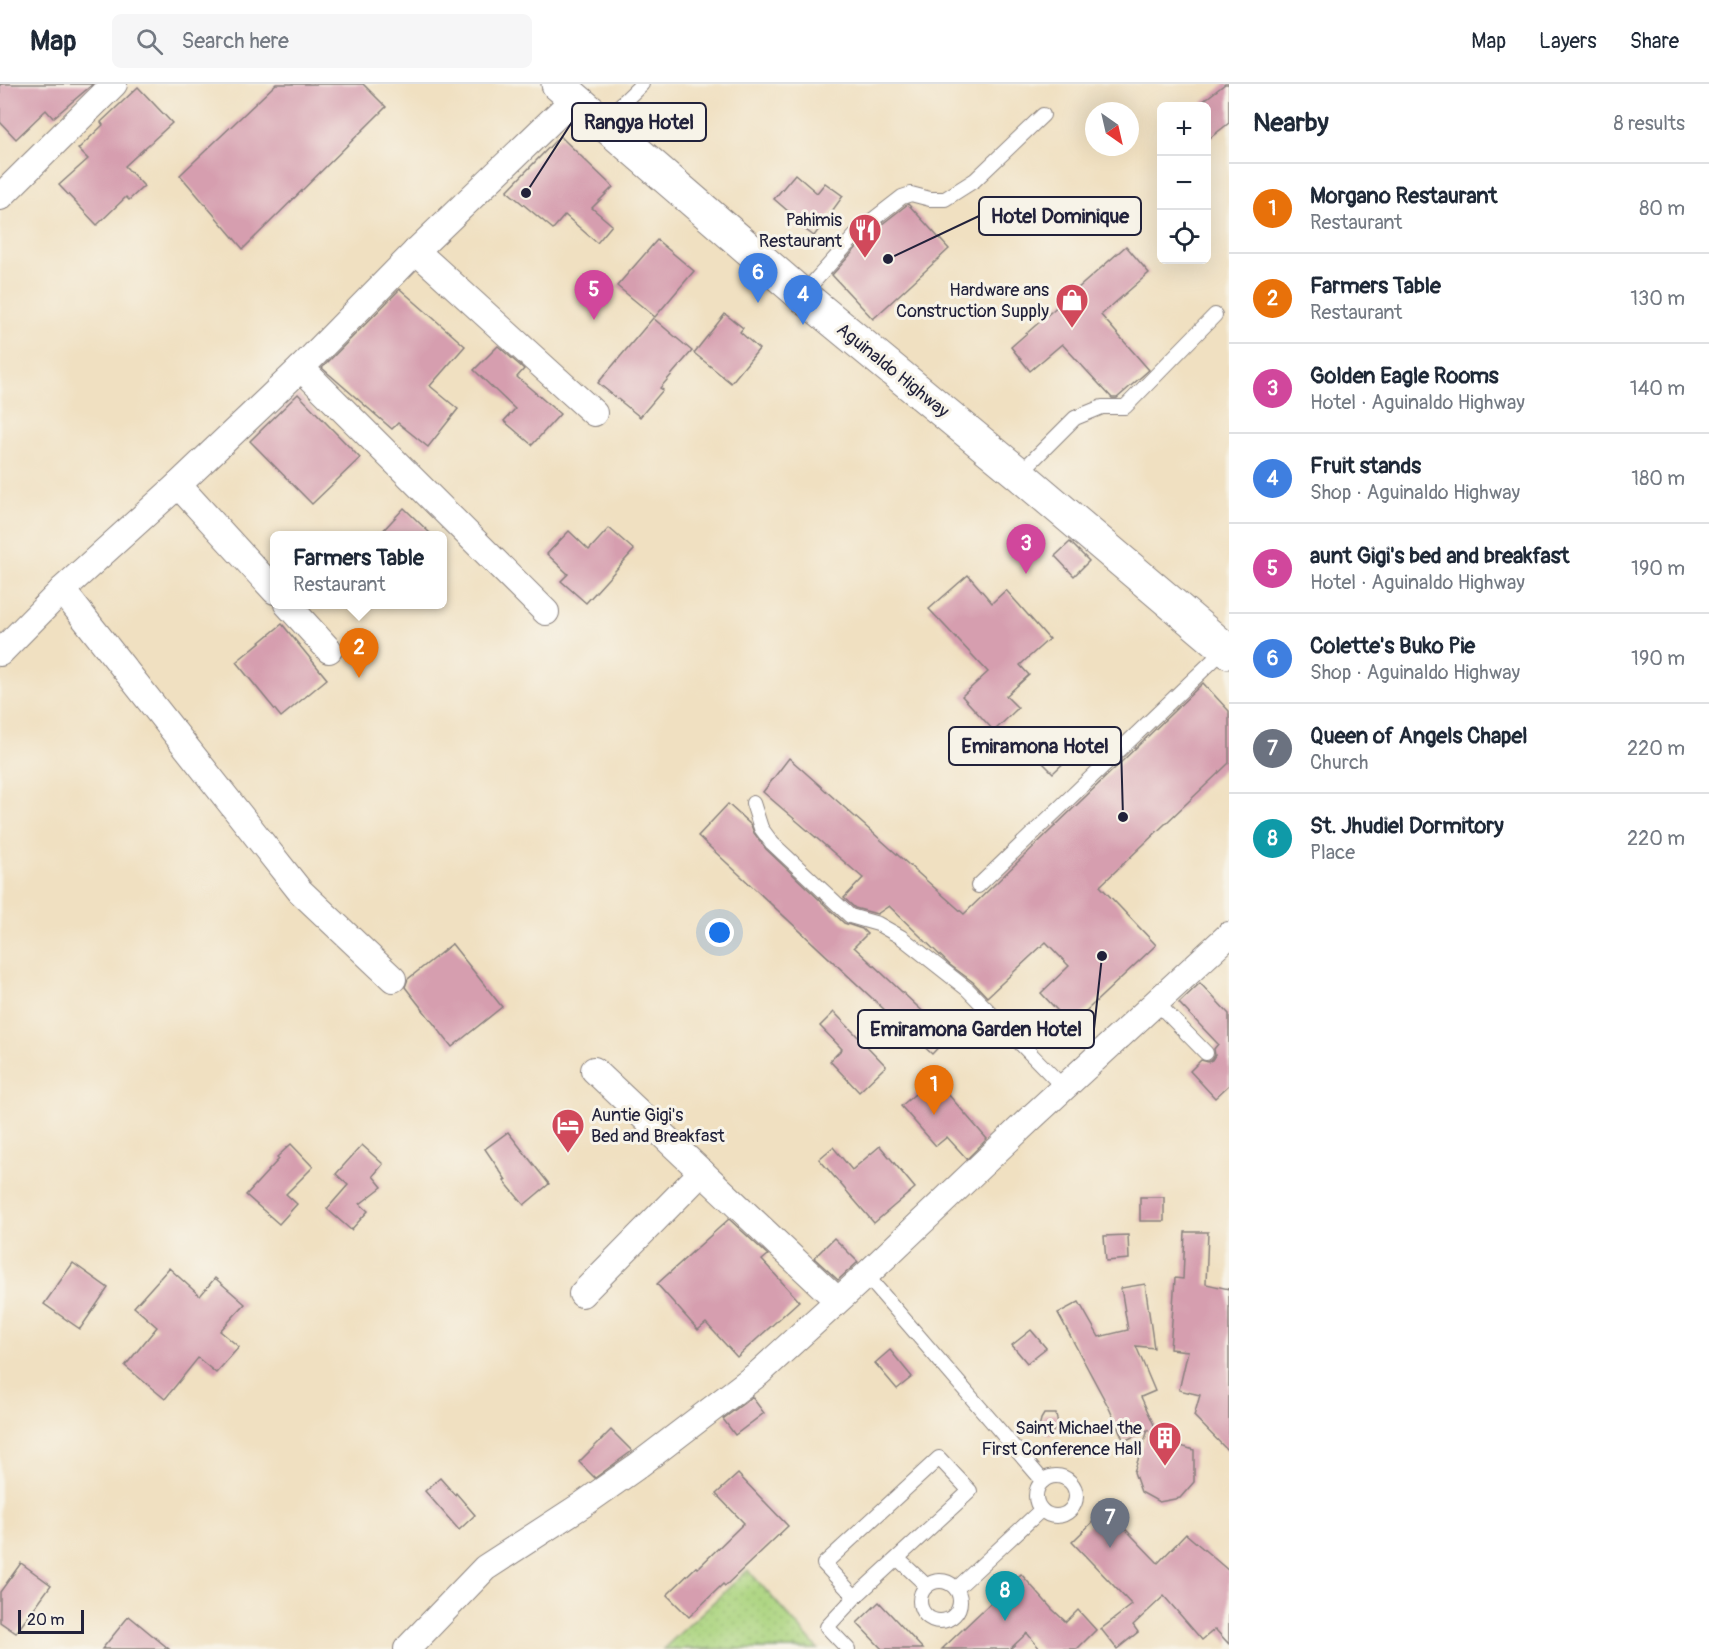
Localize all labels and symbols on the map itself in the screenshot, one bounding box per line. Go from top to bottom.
north arrow [1085,102,1139,156]
callout: Rangya Hotel [572,103,706,141]
text: Rangya Hotel [584,110,694,135]
callout: Hotel Dominique [979,197,1141,235]
text: Hotel Dominique [991,204,1130,229]
place label: Pahimis Restaurant [759,209,843,253]
restaurant icon: Pahimis Restaurant [847,212,883,259]
pin: 6 [738,254,777,303]
pin: 5 [574,270,614,320]
pin: 4 [784,276,822,325]
place label: Hardware ans Construction Supply [896,279,1049,323]
shop icon: Hardware ans Construction Supply [1054,282,1090,329]
street label: Aguinaldo Highway [832,318,954,423]
pin: 3 [1006,524,1046,574]
pin: 2 [340,628,378,678]
callout: Emiramona Hotel [949,727,1121,765]
text: Emiramona Hotel [961,734,1109,759]
your location [705,918,734,947]
callout: Emiramona Garden Hotel [858,1010,1094,1048]
text: Emiramona Garden Hotel [870,1017,1082,1042]
pin: 1 [914,1066,954,1115]
place label: Auntie Gigi's Bed and Breakfast [591,1104,726,1148]
hotel icon: Auntie Gigi's Bed and Breakfast [550,1107,586,1154]
place label: Saint Michael the First Conference Hall [981,1417,1142,1461]
building icon: Saint Michael the First Conference Hall [1147,1420,1183,1467]
pin: 7 [1090,1498,1130,1548]
pin: 8 [986,1572,1024,1621]
scale bar [18,1607,84,1634]

